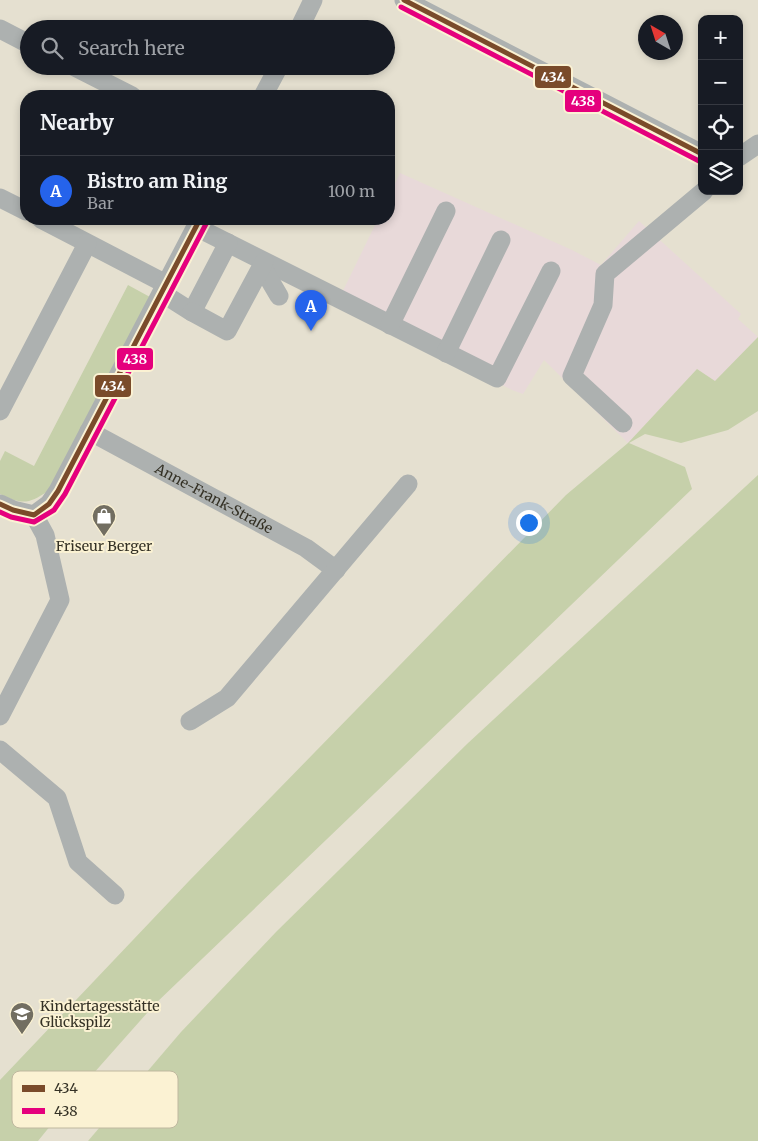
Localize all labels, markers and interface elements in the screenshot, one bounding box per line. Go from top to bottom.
north arrow [638,15,683,60]
map controls [698,15,743,195]
button: + [698,15,743,60]
search box [20,20,395,75]
icon: search [38,34,66,62]
text: Search here [78,36,185,60]
button: − [698,60,743,105]
line badge: 434 [534,65,572,89]
text: 434 [541,68,565,86]
line badge: 438 [564,89,602,113]
text: 438 [571,92,596,110]
button: locate [698,105,743,150]
text: Nearby [40,109,114,136]
button: layers [698,150,743,195]
text: Bistro am Ring [87,169,227,193]
text: A [50,181,62,201]
text: 100 m [328,181,375,201]
text: Bar [87,193,114,213]
pin: A [295,290,327,331]
line badge: 438 [116,347,154,371]
text: 438 [123,350,148,368]
line badge: 434 [94,374,132,398]
text: 434 [101,377,125,395]
street label: Anne-Frank-Straße [151,459,276,537]
shop icon: Friseur Berger [91,503,117,537]
your location [516,510,542,536]
place label: Friseur Berger [56,537,152,555]
place label: Kindertagesstätte Glückspilz [40,997,160,1031]
school or university icon: Kindertagesstätte Glückspilz [9,1001,35,1035]
legend [12,1071,178,1128]
text: 434 [54,1079,78,1097]
text: 438 [54,1102,78,1120]

